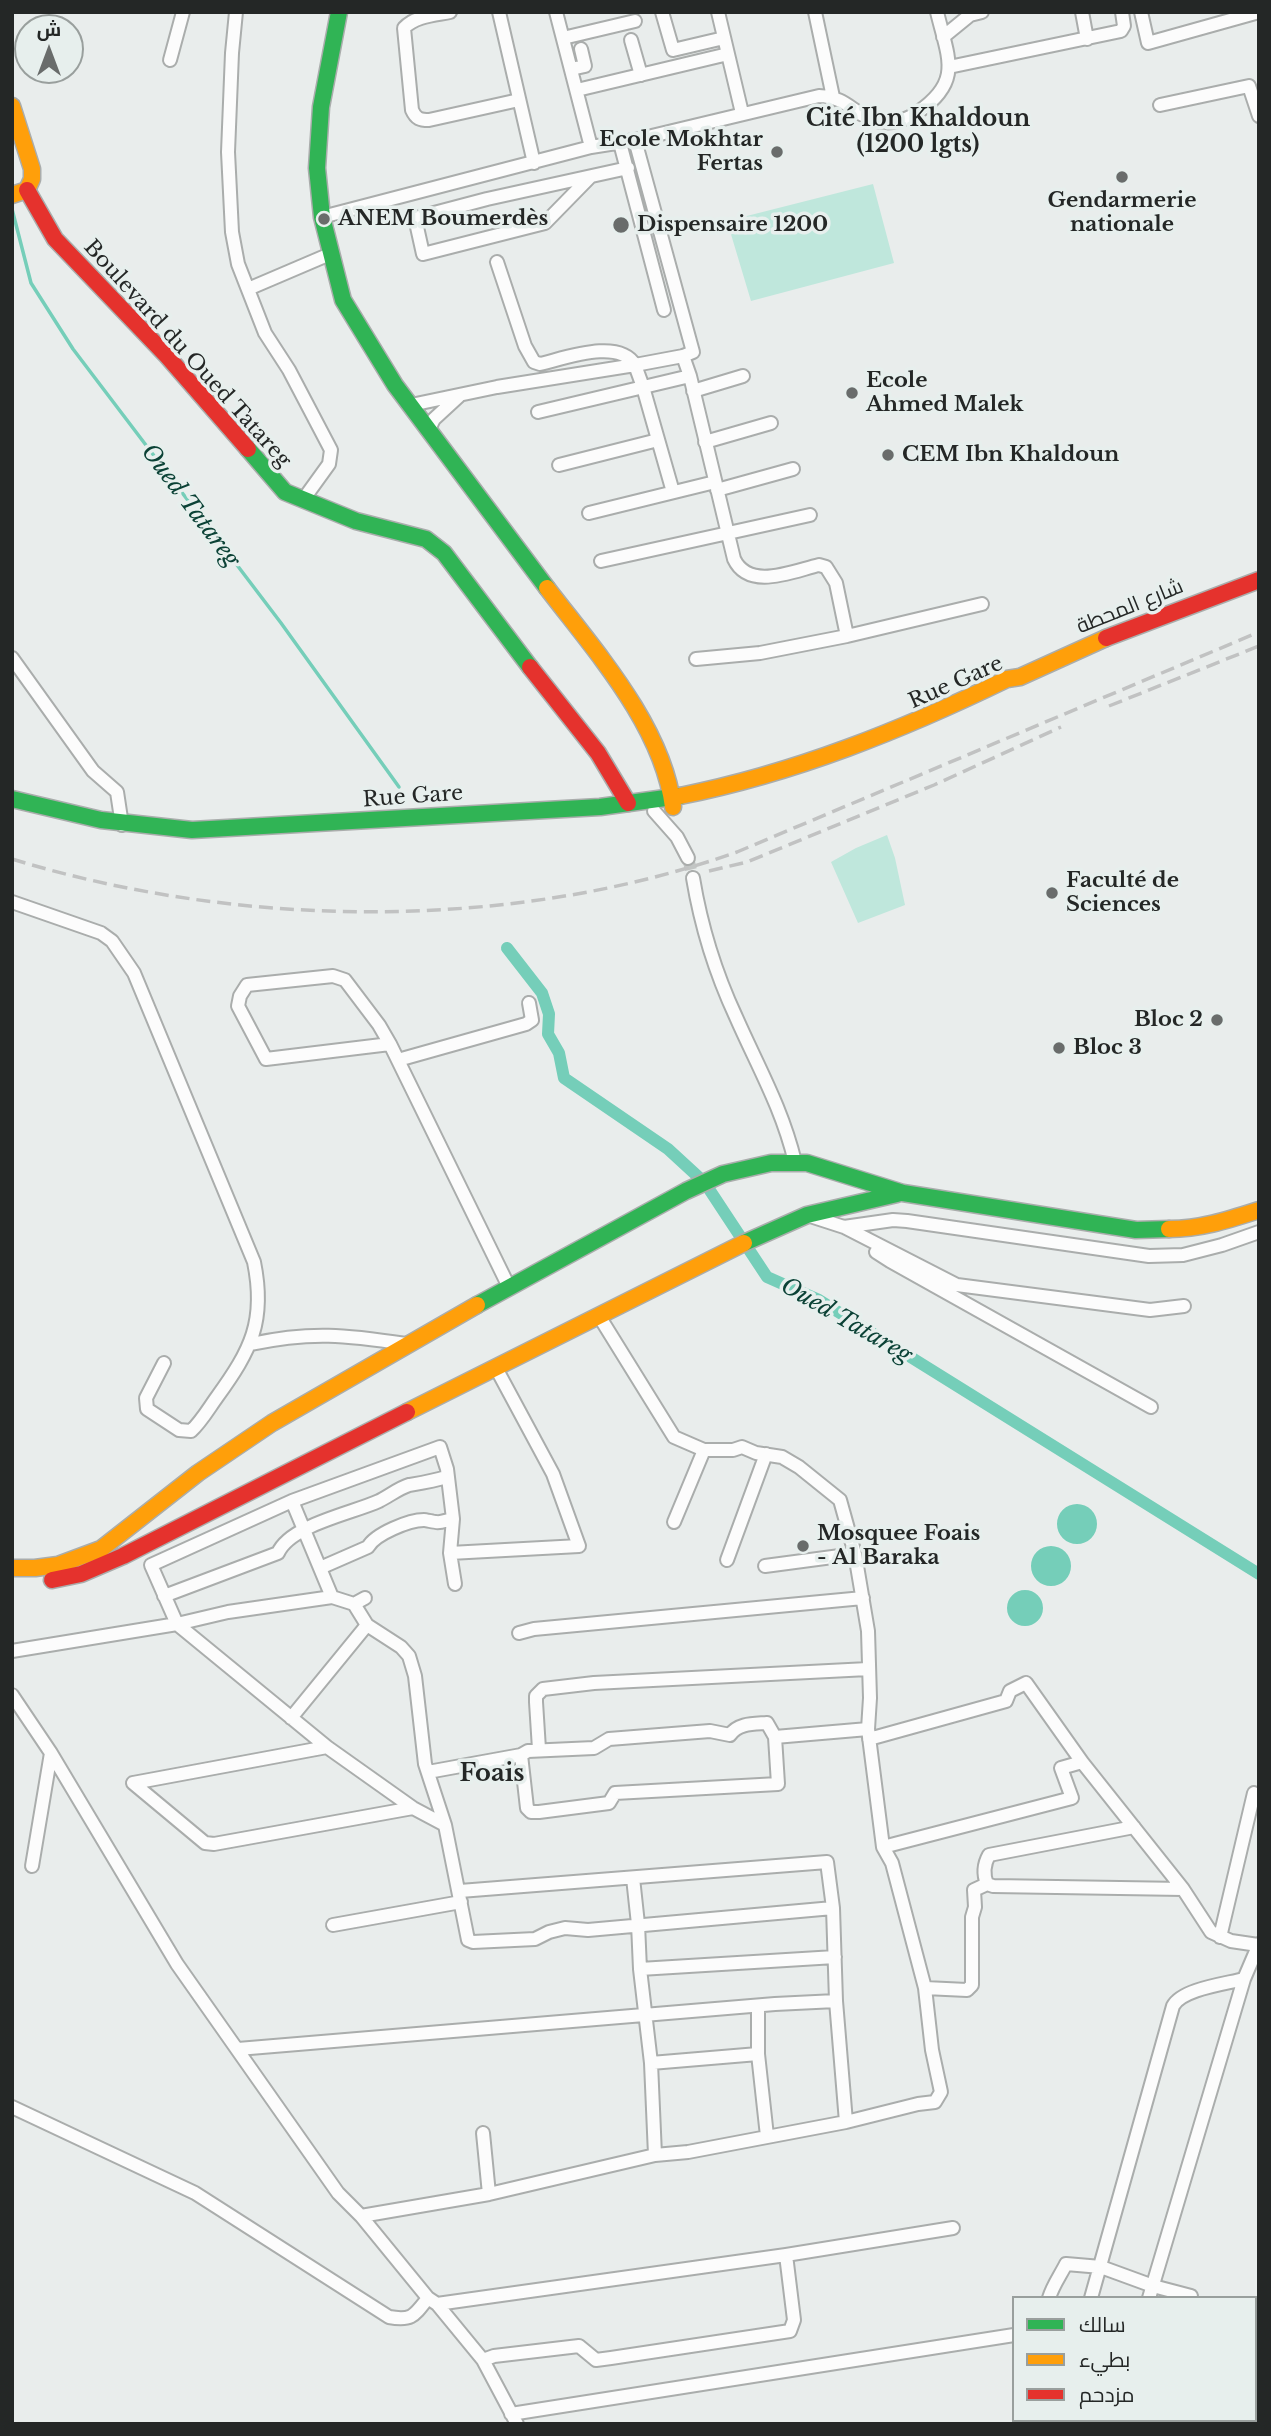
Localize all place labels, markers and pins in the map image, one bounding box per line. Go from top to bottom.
place label: Ecole Mokhtar Fertas [599,127,763,177]
marker: Ecole Mokhtar Fertas [769,144,785,160]
marker: Gendarmerie nationale [1114,169,1130,185]
place label: Gendarmerie nationale [1048,188,1196,238]
place label: ANEM Boumerdès [338,206,548,232]
marker: ANEM Boumerdès [316,211,332,227]
place label: Dispensaire 1200 [637,212,828,238]
marker: Dispensaire 1200 [611,215,631,235]
place label: Ecole Ahmed Malek [866,368,1023,418]
marker: Ecole Ahmed Malek [844,385,860,401]
place label: CEM Ibn Khaldoun [902,442,1119,468]
marker: CEM Ibn Khaldoun [880,447,896,463]
place label: Faculté de Sciences [1066,868,1179,918]
marker: Faculté de Sciences [1044,885,1060,901]
place label: Bloc 2 [1134,1007,1203,1033]
marker: Bloc 2 [1209,1012,1225,1028]
place label: Bloc 3 [1073,1035,1142,1061]
marker: Bloc 3 [1051,1040,1067,1056]
place label: Mosquee Foais - Al Baraka [817,1521,980,1571]
marker: Mosquee Foais - Al Baraka [795,1538,811,1554]

